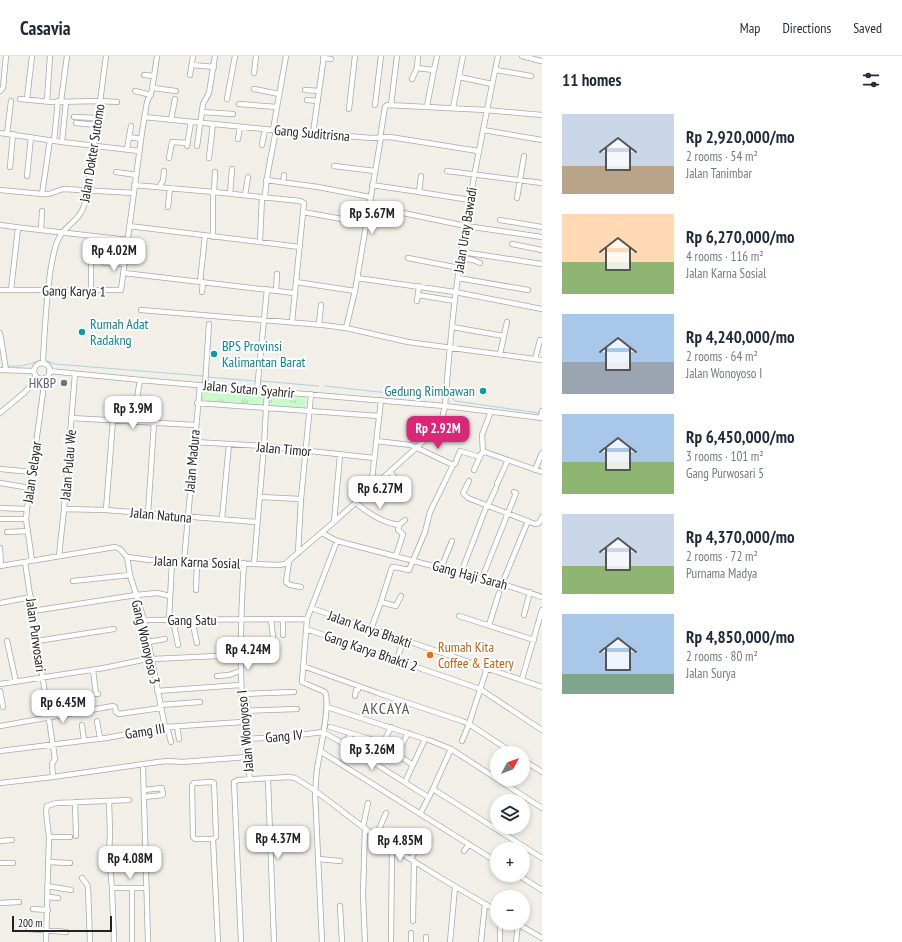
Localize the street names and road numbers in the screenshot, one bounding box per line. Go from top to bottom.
street label: Jalan Dokter Sutomo [75,103,109,204]
street label: Gang Suditrisna [273,121,351,145]
street label: Jalan Uray Bawadi [449,186,481,275]
street label: Gang Karya 1 [42,281,106,301]
street label: Jalan Sutan Syahrir [202,376,295,402]
street label: Jalan Pulau We [56,428,80,502]
street label: Jalan Madura [180,429,204,494]
street label: Jalan Timor [255,438,312,460]
street label: Jalan Selayar [19,440,45,505]
street label: Jalan Natuna [128,503,193,527]
street label: Jalan Karna Sosial [153,551,241,573]
street label: Gang Haji Sarah [430,556,510,594]
street label: Jalan Purwosari [22,596,50,673]
street label: Gang Wonoyoso 3 [128,598,164,686]
street label: Jalan Karya Bhakti [325,606,414,652]
street label: Gang Satu [167,611,217,629]
street label: Gang Karya Bhakti 2 [322,627,420,675]
street label: Jalan Wonoyoso I [232,689,258,774]
street label: Gamg III [124,719,166,743]
street label: Gang IV [265,725,304,747]

